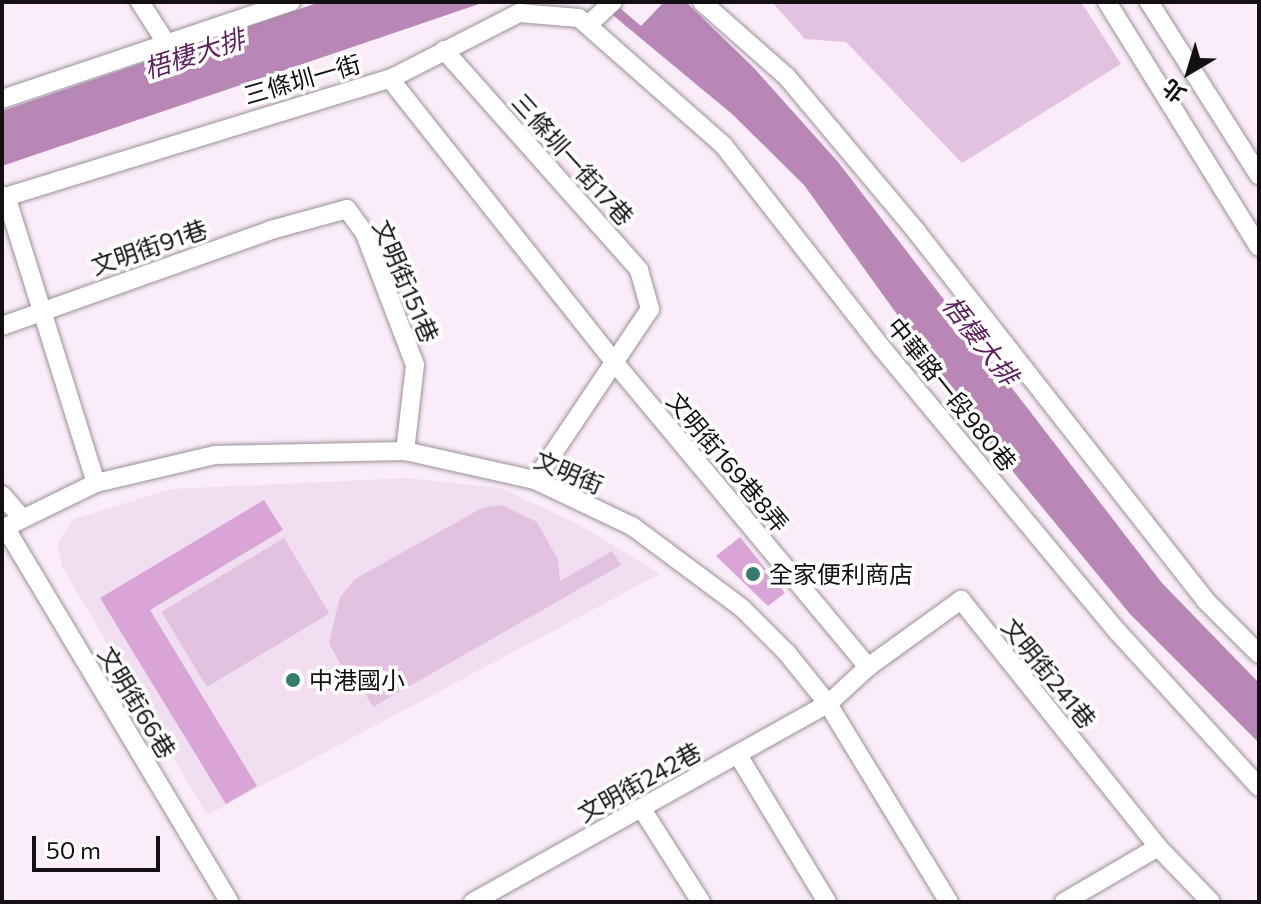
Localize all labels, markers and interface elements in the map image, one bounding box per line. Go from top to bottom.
water label: 梧棲大排 [140,22,248,84]
north arrow [1149,32,1229,112]
street label: 三條圳一街 [240,49,364,109]
text: 北 [1157,74,1191,109]
street label: 三條圳一街17巷 [506,87,640,231]
street label: 文明街91巷 [87,214,211,280]
street label: 文明街151巷 [367,215,445,347]
water label: 梧棲大排 [937,289,1025,391]
street label: 中華路一段980巷 [881,312,1023,476]
street label: 文明街169巷8弄 [661,386,795,538]
street label: 文明街 [530,445,608,499]
place label: 全家便利商店 [769,560,913,588]
marker: 全家便利商店 [744,565,762,583]
street label: 文明街241巷 [996,612,1102,734]
street label: 文明街66巷 [92,641,182,763]
place label: 中港國小 [309,666,405,694]
marker: 中港國小 [284,671,302,689]
street label: 文明街242巷 [572,736,706,828]
scale bar [36,820,164,870]
text: 50 m [46,835,101,864]

